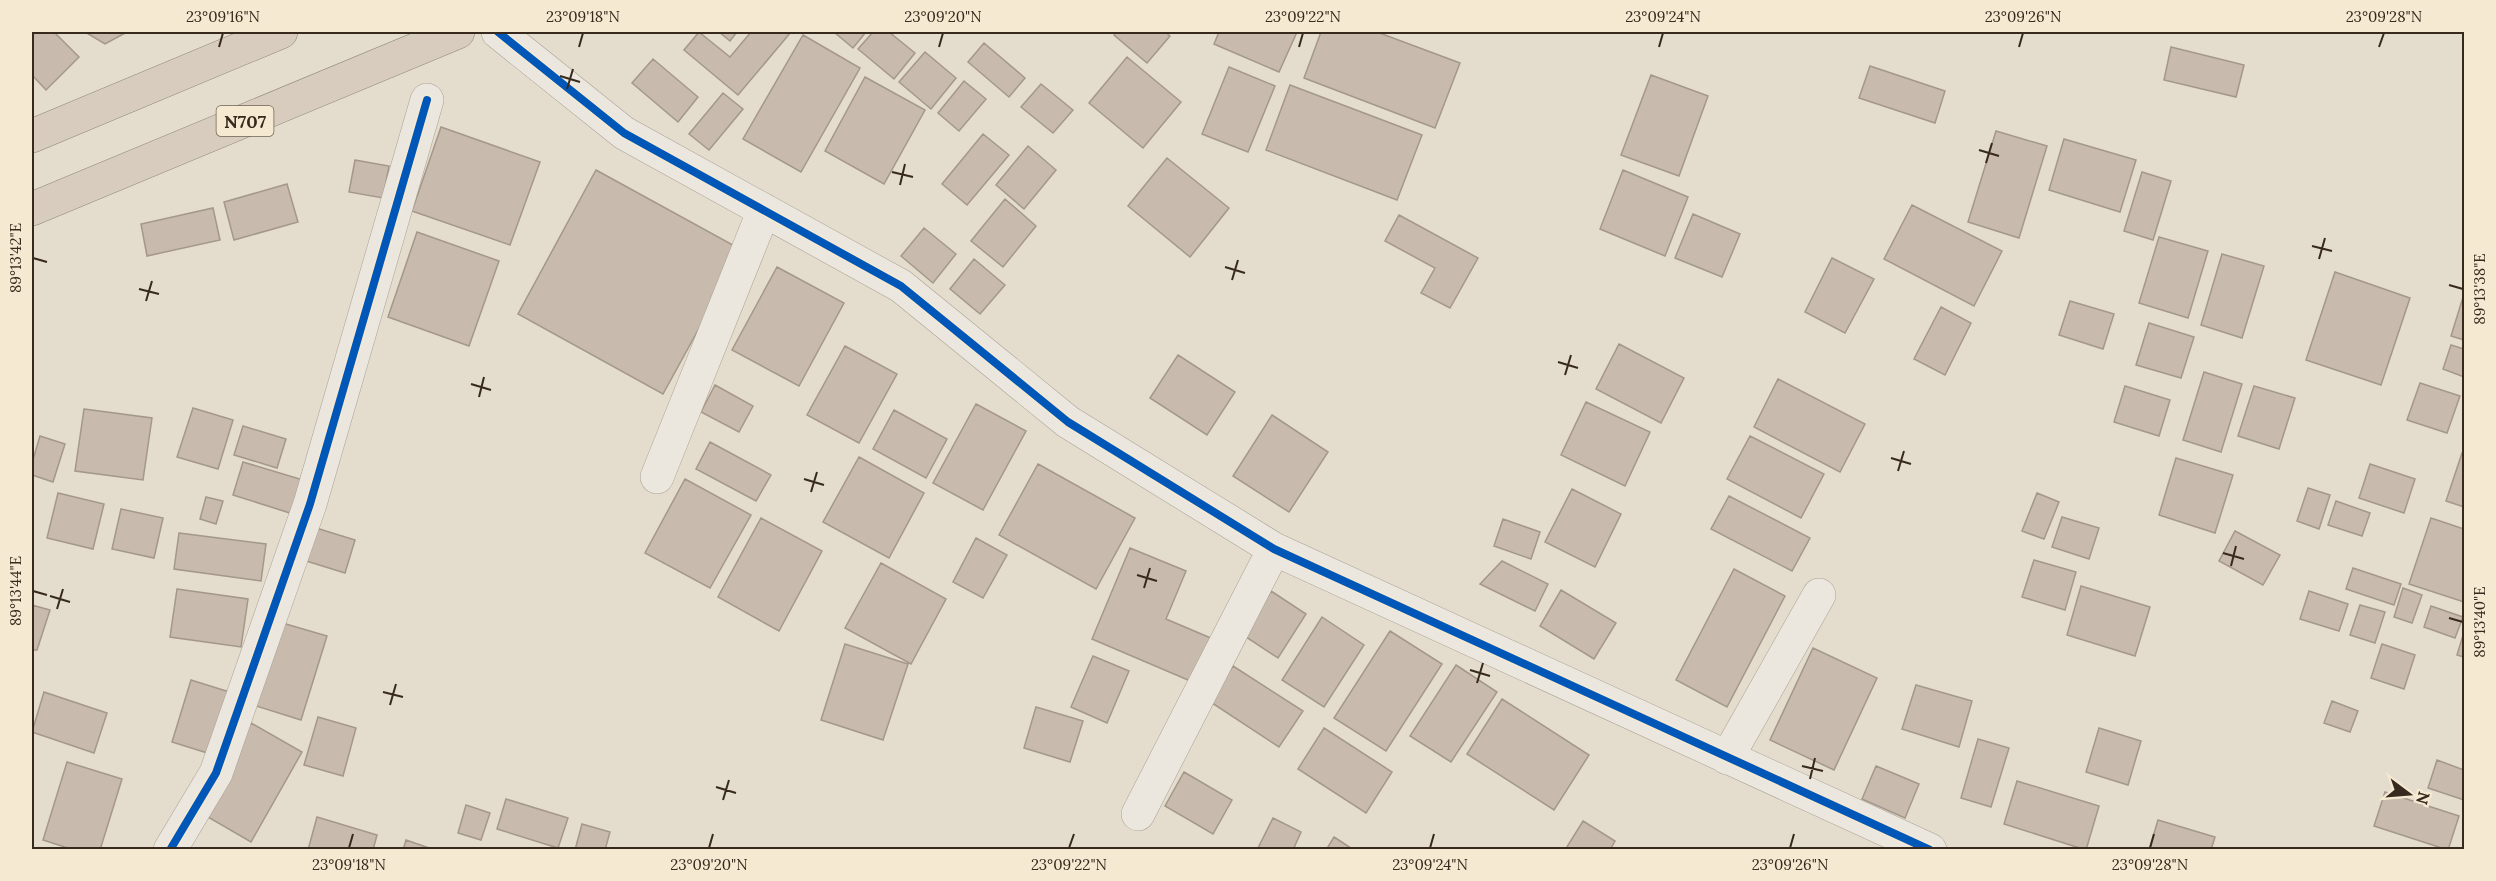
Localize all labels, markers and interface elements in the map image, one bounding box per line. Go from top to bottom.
text: 23°09'16"N [186,7,260,26]
text: 23°09'18"N [546,7,620,26]
text: 23°09'20"N [904,7,982,26]
text: 23°09'22"N [1265,7,1341,26]
text: 23°09'24"N [1625,7,1701,26]
text: 23°09'26"N [1985,7,2061,26]
text: 23°09'28"N [2346,7,2422,26]
road number: N707 [216,106,274,136]
text: 89°13'42"E [6,223,25,293]
text: 89°13'38"E [2470,253,2489,325]
text: 89°13'44"E [6,556,25,626]
text: 89°13'40"E [2470,586,2489,658]
north arrow [2379,764,2439,824]
text: N [2412,789,2435,807]
text: 23°09'18"N [312,855,386,874]
text: 23°09'20"N [670,855,748,874]
text: 23°09'22"N [1031,855,1107,874]
text: 23°09'24"N [1392,855,1468,874]
text: 23°09'26"N [1752,855,1828,874]
text: 23°09'28"N [2112,855,2188,874]

